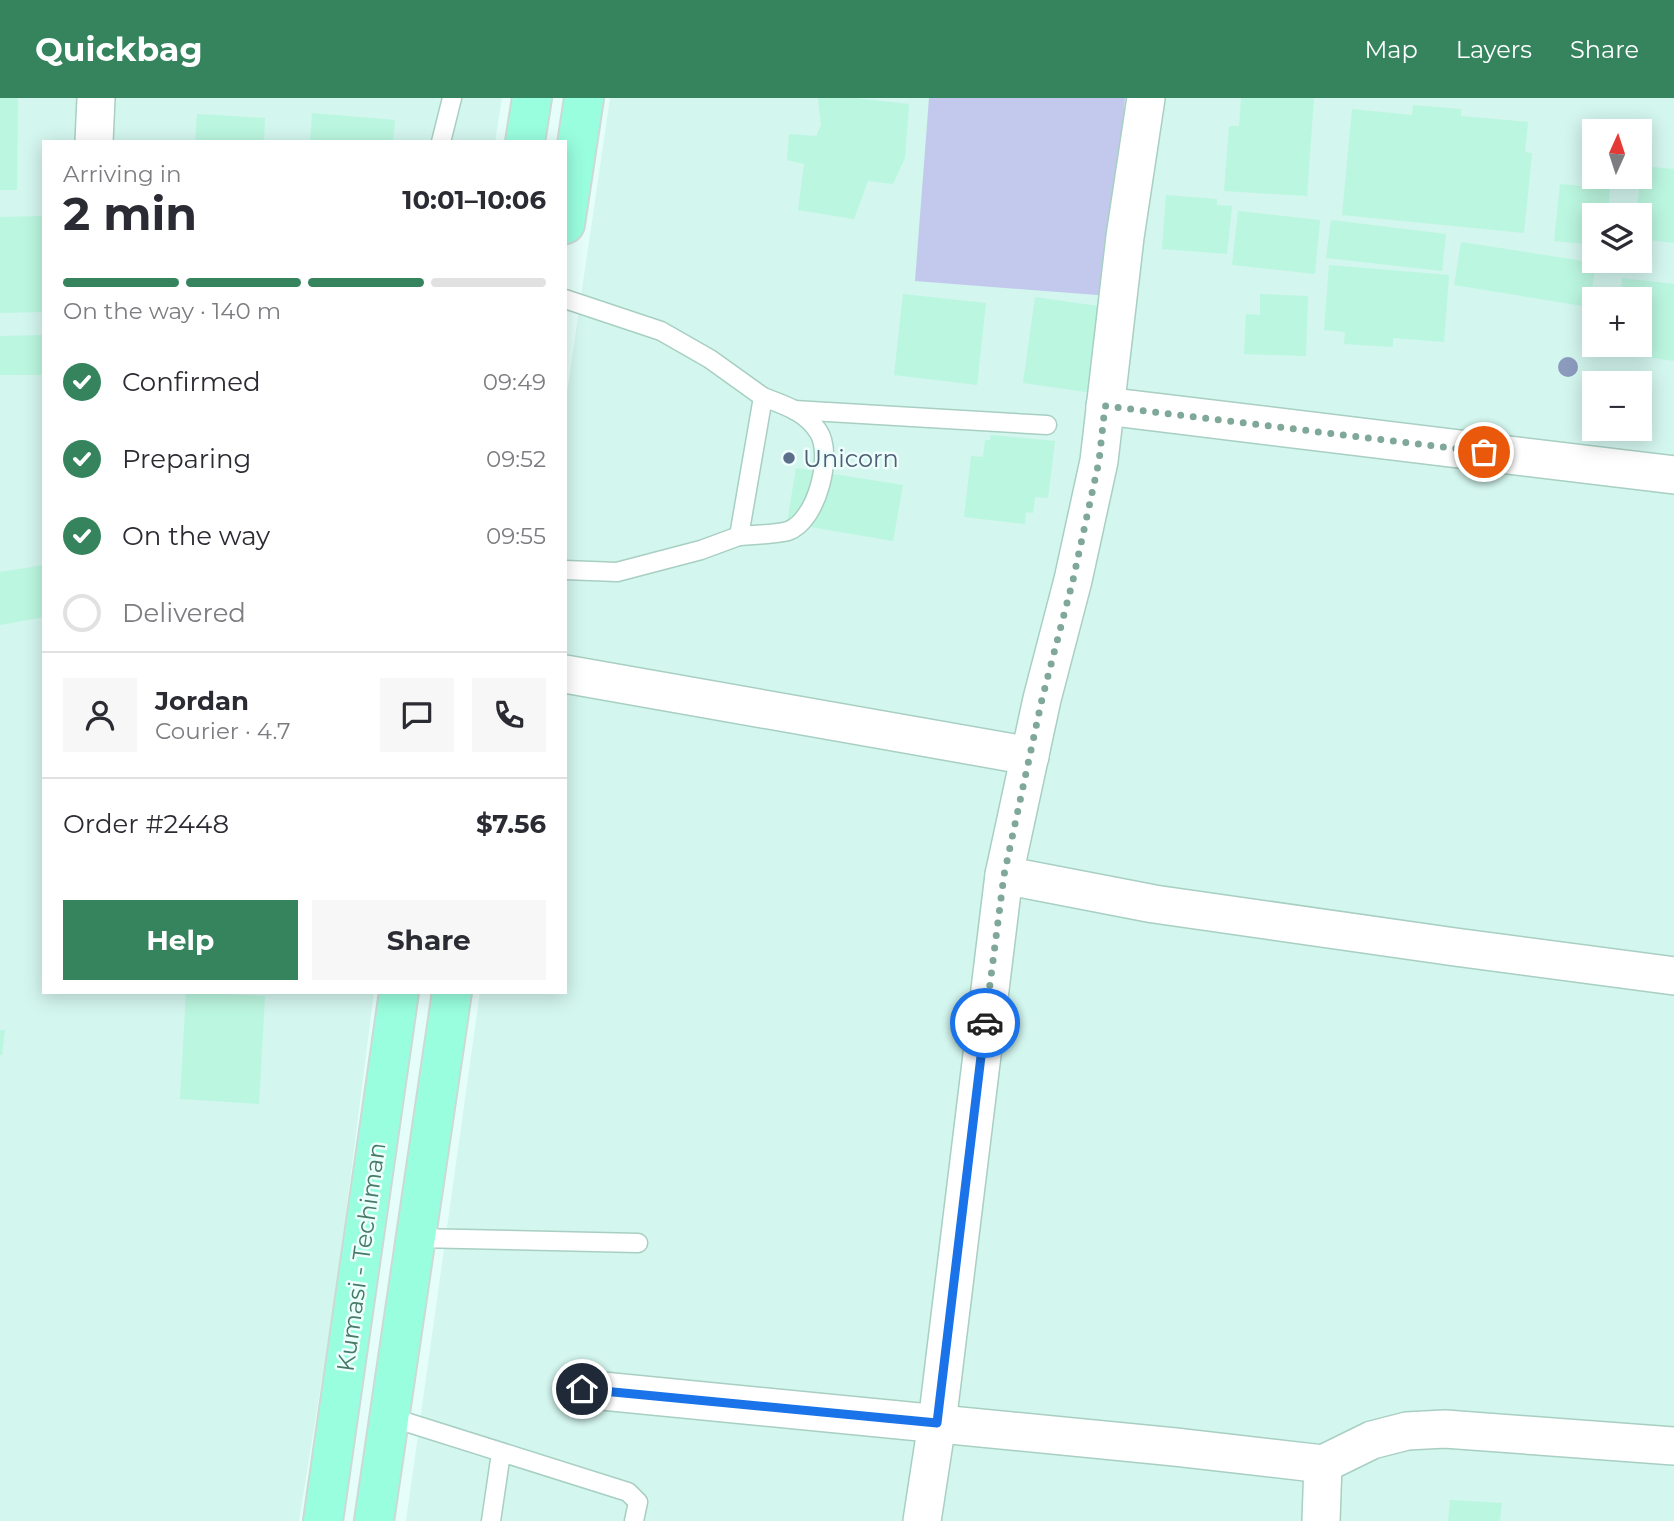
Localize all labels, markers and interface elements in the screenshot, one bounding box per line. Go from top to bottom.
text: Quickbag [35,29,203,69]
text: Map [1364,35,1418,64]
text: Layers [1456,35,1532,64]
text: Share [1570,35,1639,64]
north arrow [1582,119,1652,189]
map controls [1582,119,1652,441]
text: Arriving in [63,160,182,188]
text: 10:01–10:06 [402,184,546,216]
text: 2 min [63,185,197,242]
button: layers [1582,203,1652,273]
button: + [1582,287,1652,357]
text: On the way · 140 m [63,297,281,325]
icon: check [63,363,101,401]
text: Confirmed [122,366,261,398]
text: 09:49 [483,368,546,396]
button: − [1582,371,1652,441]
pin [1454,422,1514,482]
icon: bag [1465,433,1503,471]
icon: check [63,440,101,478]
text: Preparing [122,443,251,475]
place label: Unicorn [803,444,899,473]
text: 09:52 [486,445,546,473]
marker: Unicorn [781,450,797,466]
icon: check [63,517,101,555]
text: On the way [122,520,270,552]
text: 09:55 [486,522,546,550]
text: Delivered [122,597,246,629]
button: person [63,678,137,752]
button: chat [380,678,454,752]
button: phone [472,678,546,752]
text: Jordan [155,685,249,717]
text: Courier · 4.7 [155,717,291,745]
text: Order #2448 [63,808,229,840]
text: $7.56 [476,808,546,840]
button: Help [63,900,298,980]
button: Share [312,900,546,980]
courier [950,988,1020,1058]
icon: car [966,1004,1004,1042]
street label: Kumasi - Techiman [331,1141,391,1373]
pin [552,1359,612,1419]
icon: home [563,1370,601,1408]

